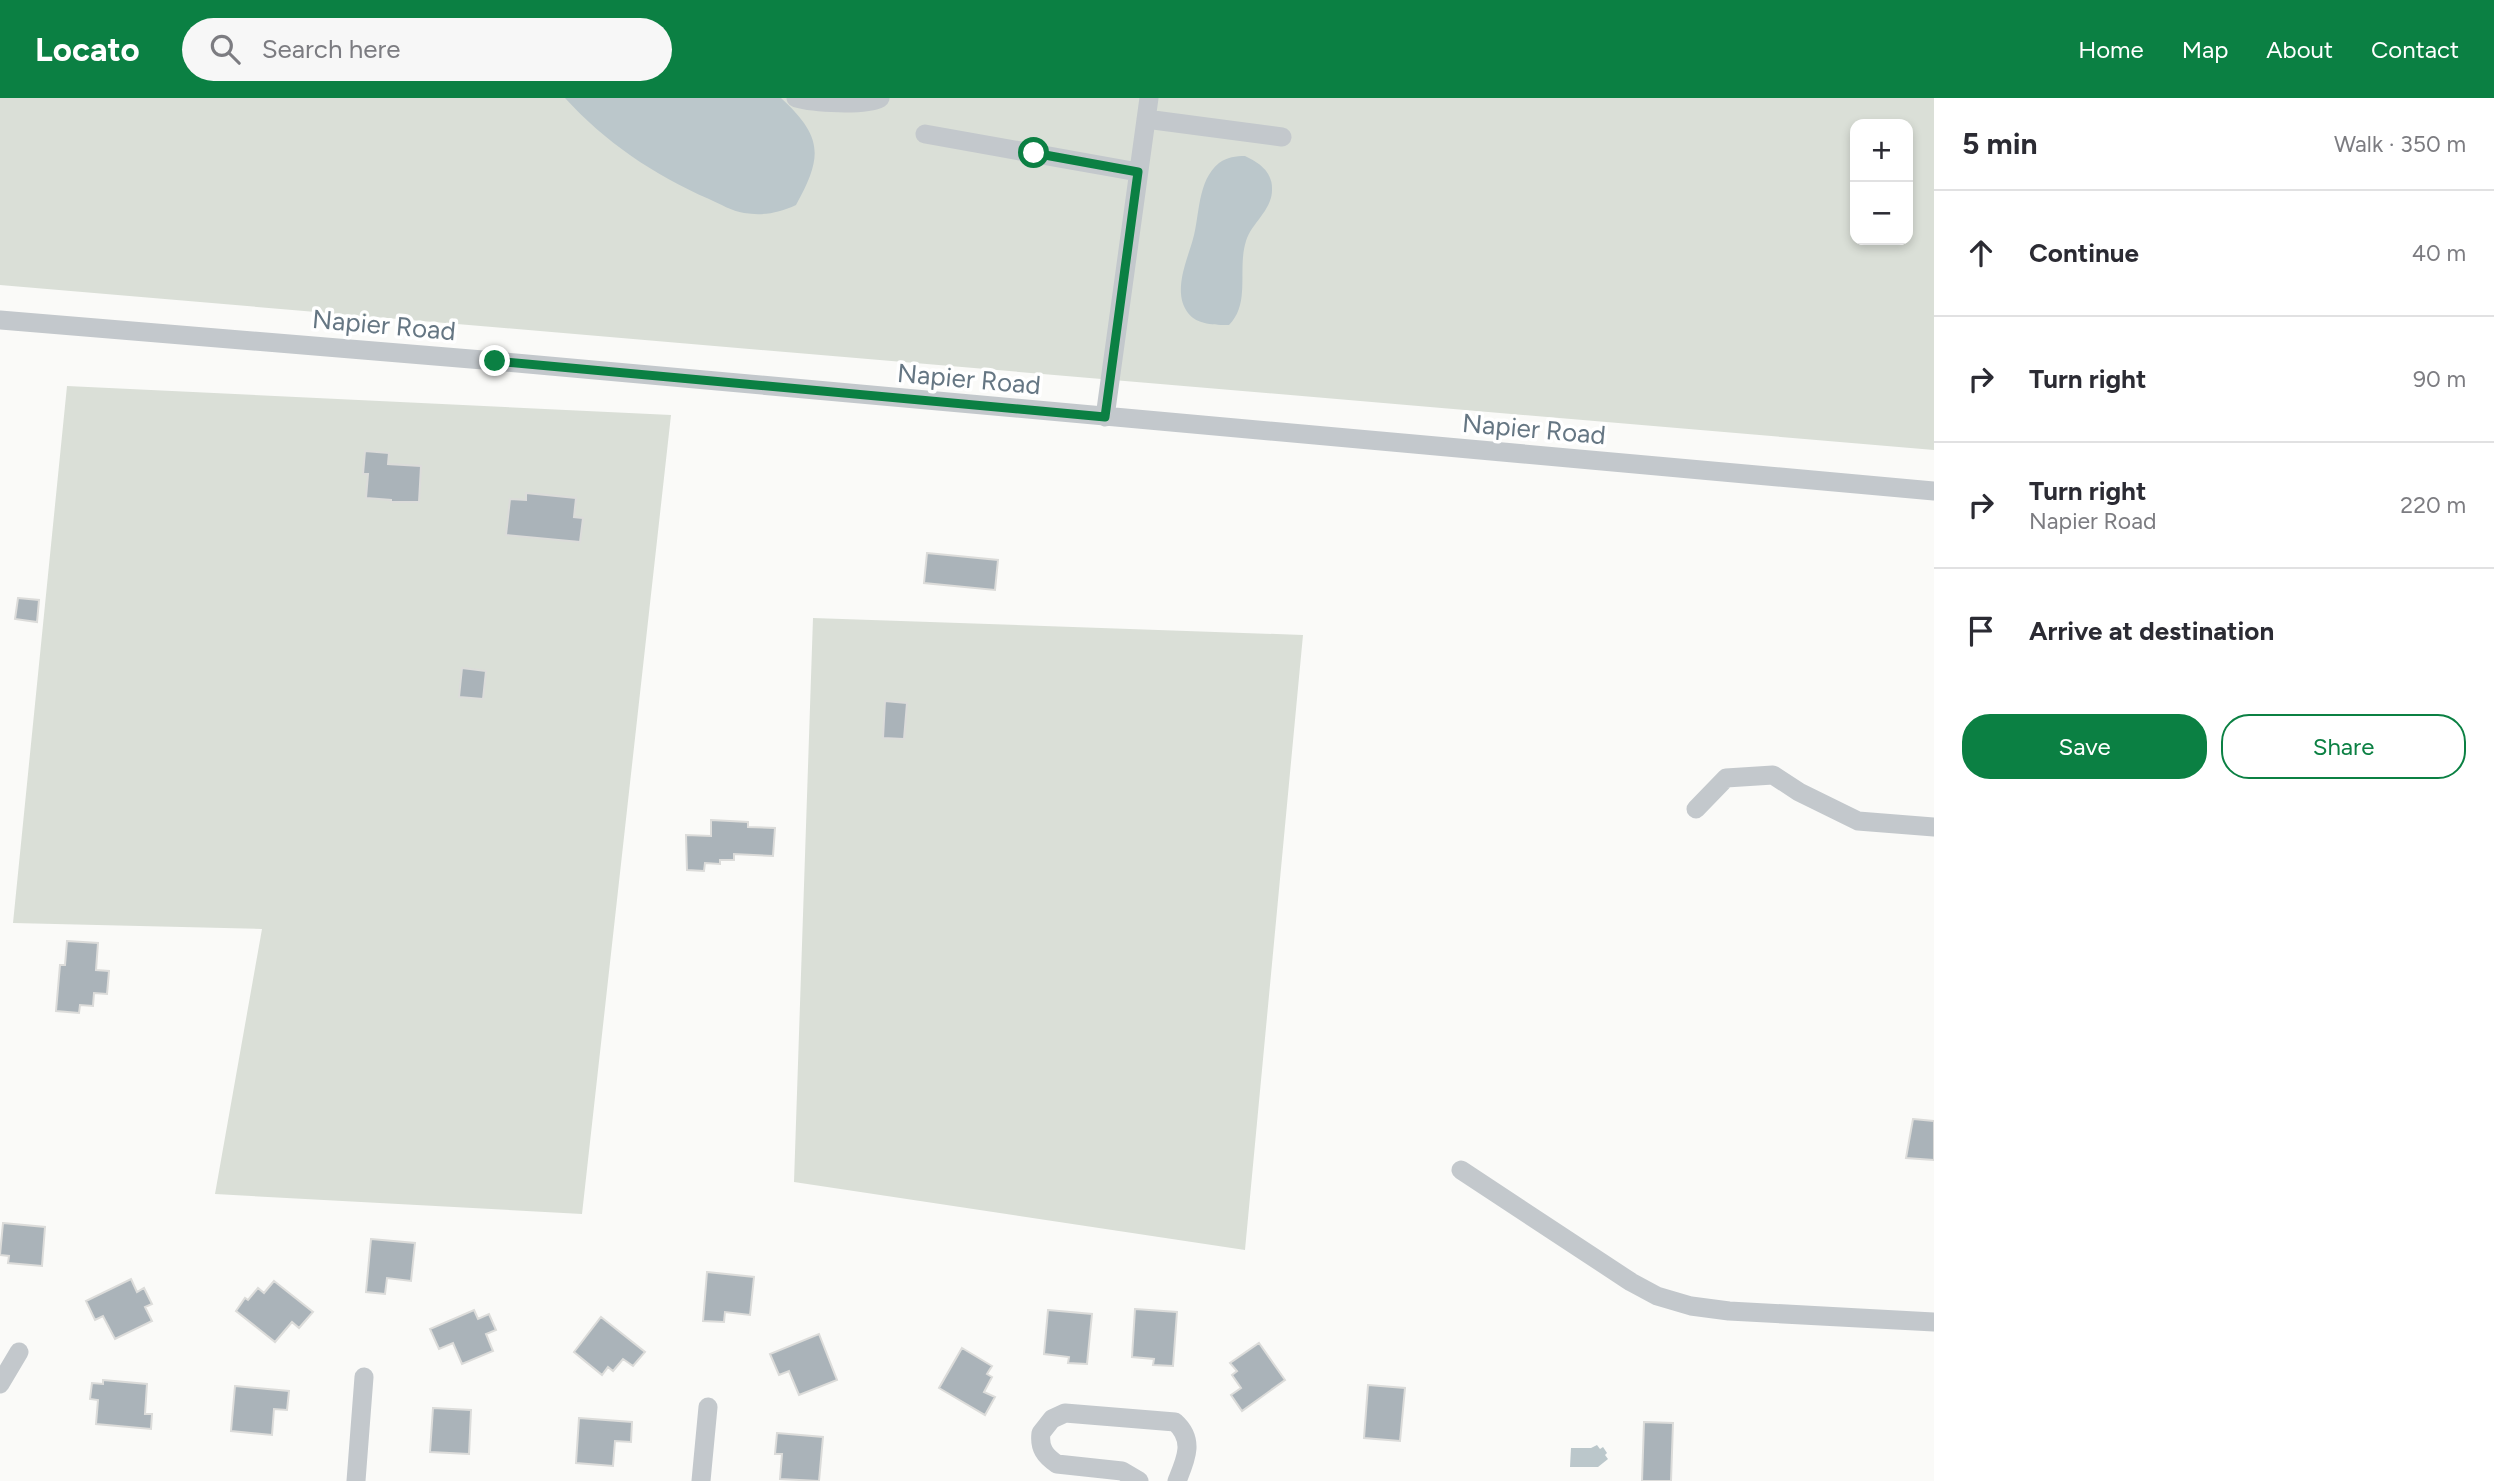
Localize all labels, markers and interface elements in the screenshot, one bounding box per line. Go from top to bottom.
search box [182,18,672,81]
text: Locato [35,30,140,69]
icon: search [206,30,244,68]
text: Search here [262,33,401,65]
text: Home [2078,35,2144,64]
text: Map [2182,35,2228,64]
text: About [2266,35,2333,64]
text: Contact [2371,35,2459,64]
map controls [1850,119,1913,245]
button: + [1850,119,1913,182]
text: 5 min [1962,125,2038,162]
text: Walk · 350 m [2334,130,2466,158]
route start [1018,137,1049,168]
button: − [1850,182,1913,245]
icon: ahead [1962,234,2000,272]
text: Continue [2029,237,2139,269]
text: 40 m [2412,239,2466,267]
street label: Napier Road [311,303,457,347]
route end [479,345,510,376]
street label: Napier Road [896,357,1042,401]
icon: right [1962,360,2000,398]
text: Turn right [2029,363,2146,395]
text: 90 m [2413,365,2466,393]
street label: Napier Road [1461,407,1607,451]
text: Turn right [2029,475,2146,507]
icon: right [1962,486,2000,524]
text: 220 m [2400,491,2466,519]
text: Napier Road [2029,507,2156,535]
icon: arrive [1962,612,2000,650]
text: Arrive at destination [2029,615,2274,647]
button: Save [1962,714,2207,779]
button: Share [2221,714,2466,779]

